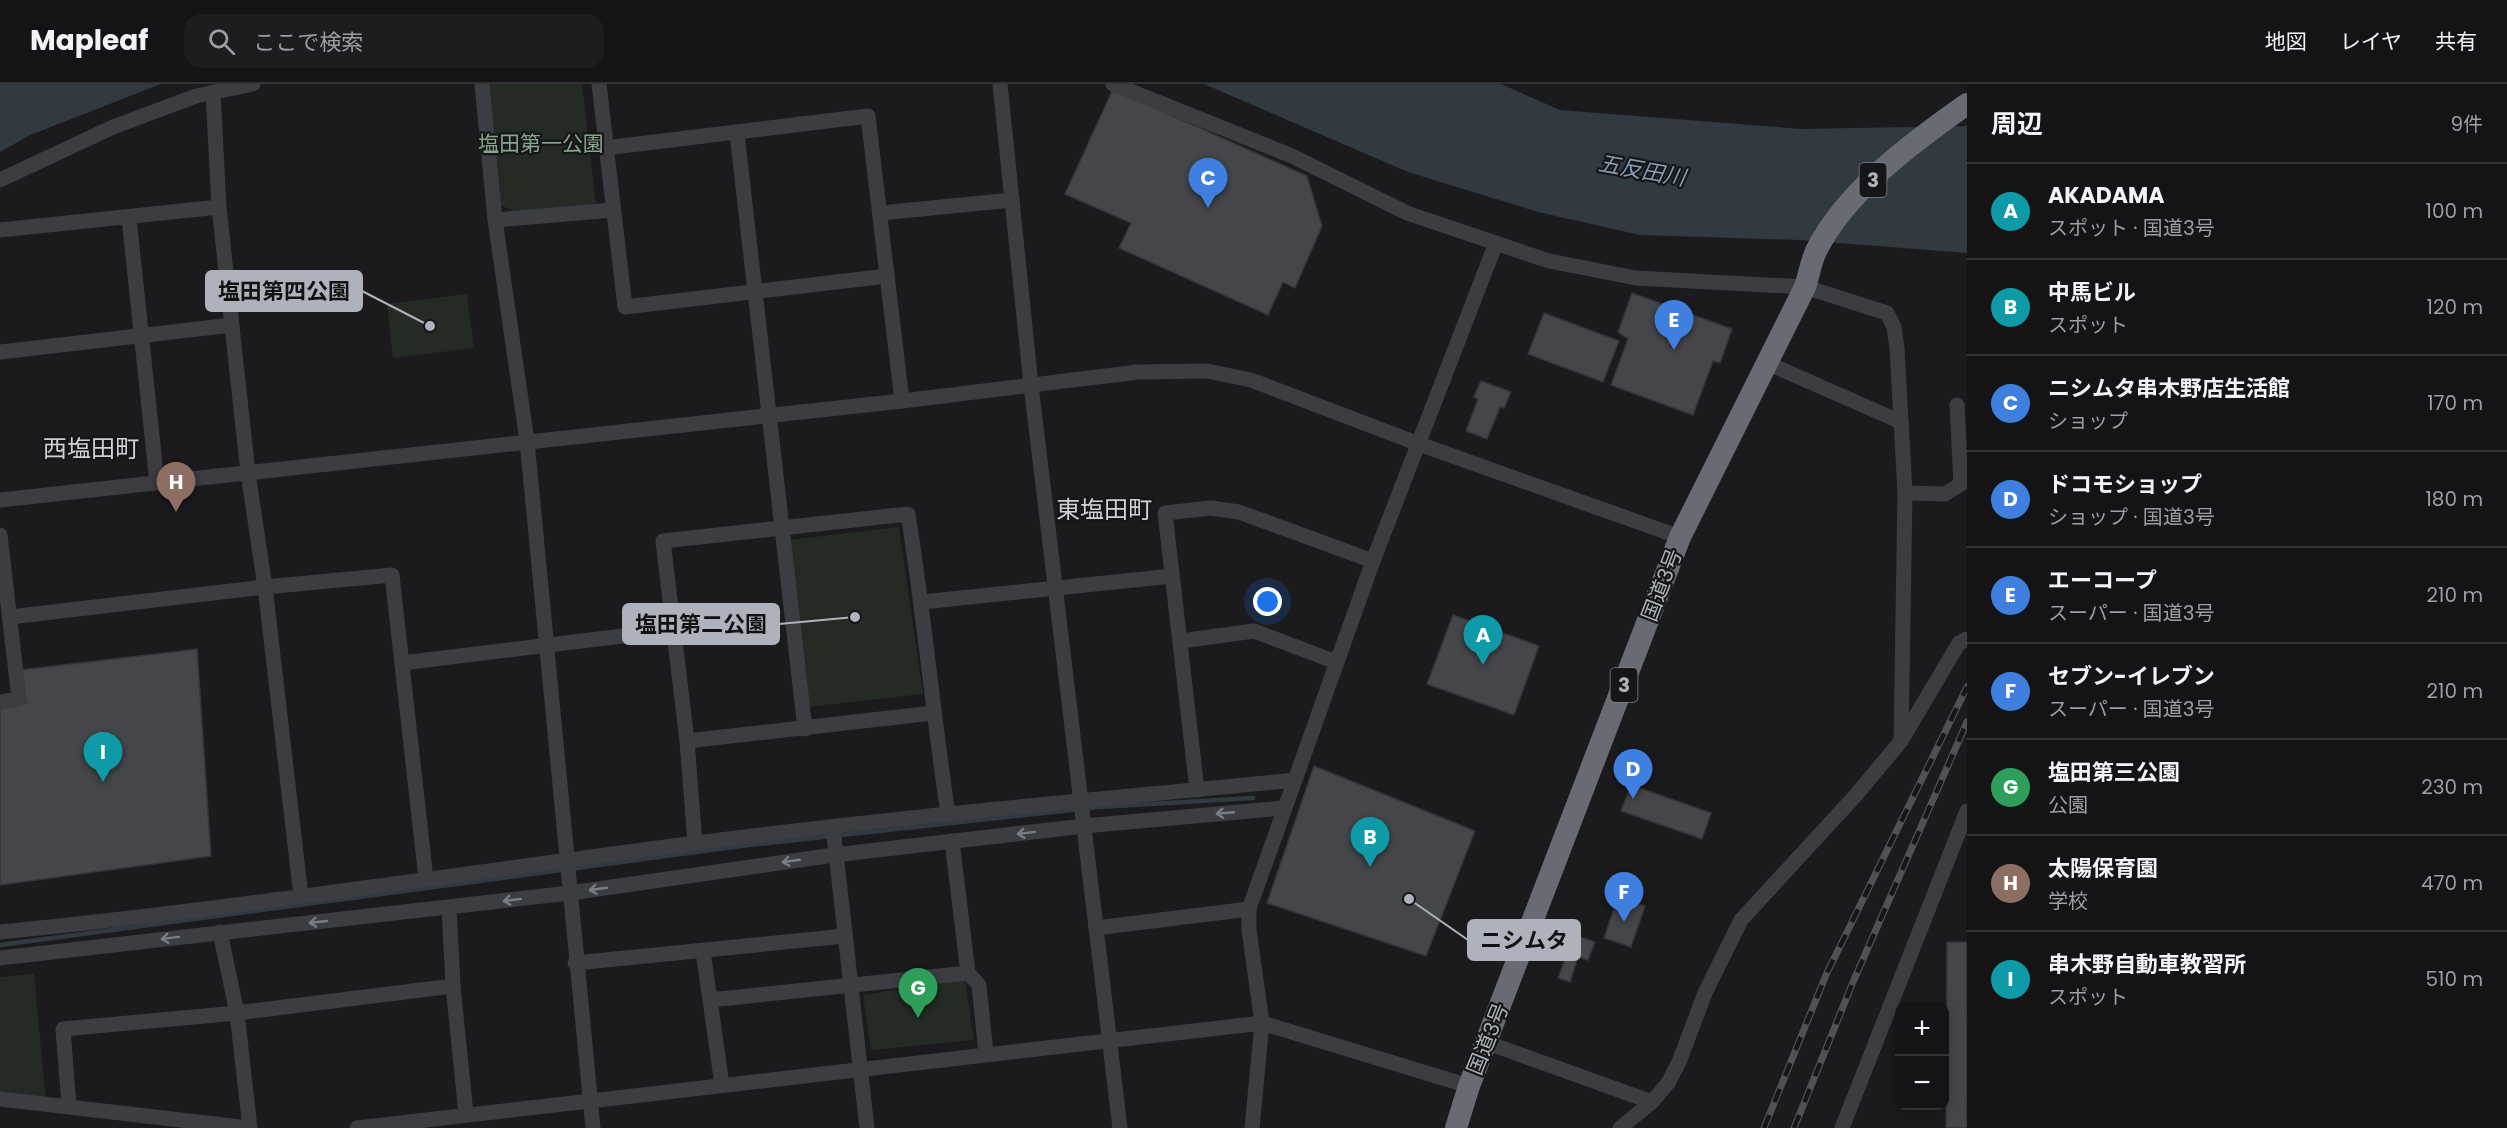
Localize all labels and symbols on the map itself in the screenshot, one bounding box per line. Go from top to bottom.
park label: 塩田第一公園 [478,129,604,158]
water label: 五反田川 [1596,148,1690,194]
pin: C [1188,158,1228,208]
road number: 3 [1860,163,1886,197]
callout: 塩田第四公園 [206,271,362,311]
text: 塩田第四公園 [218,276,350,307]
pin: E [1654,300,1694,350]
district label: 西塩田町 [43,432,139,465]
pin: H [156,462,195,512]
district label: 東塩田町 [1056,493,1152,526]
street label: 国道3号 [1634,544,1689,625]
your location [1253,587,1282,616]
callout: 塩田第二公園 [623,604,779,644]
text: 塩田第二公園 [635,609,767,640]
pin: A [1464,616,1502,665]
road number: 3 [1610,668,1638,702]
pin: I [84,732,122,782]
pin: D [1614,750,1652,799]
one-way arrow [1216,808,1236,819]
pin: B [1350,818,1390,867]
one-way arrow [1017,827,1037,838]
one-way arrow [782,856,801,867]
pin: F [1604,872,1644,922]
one-way arrow [589,883,608,894]
one-way arrow [503,894,523,905]
one-way arrow [309,917,329,928]
callout: ニシムタ [1468,920,1580,960]
text: ニシムタ [1480,925,1568,956]
one-way arrow [161,933,181,944]
pin: G [898,968,938,1018]
street label: 国道3号 [1460,998,1515,1079]

